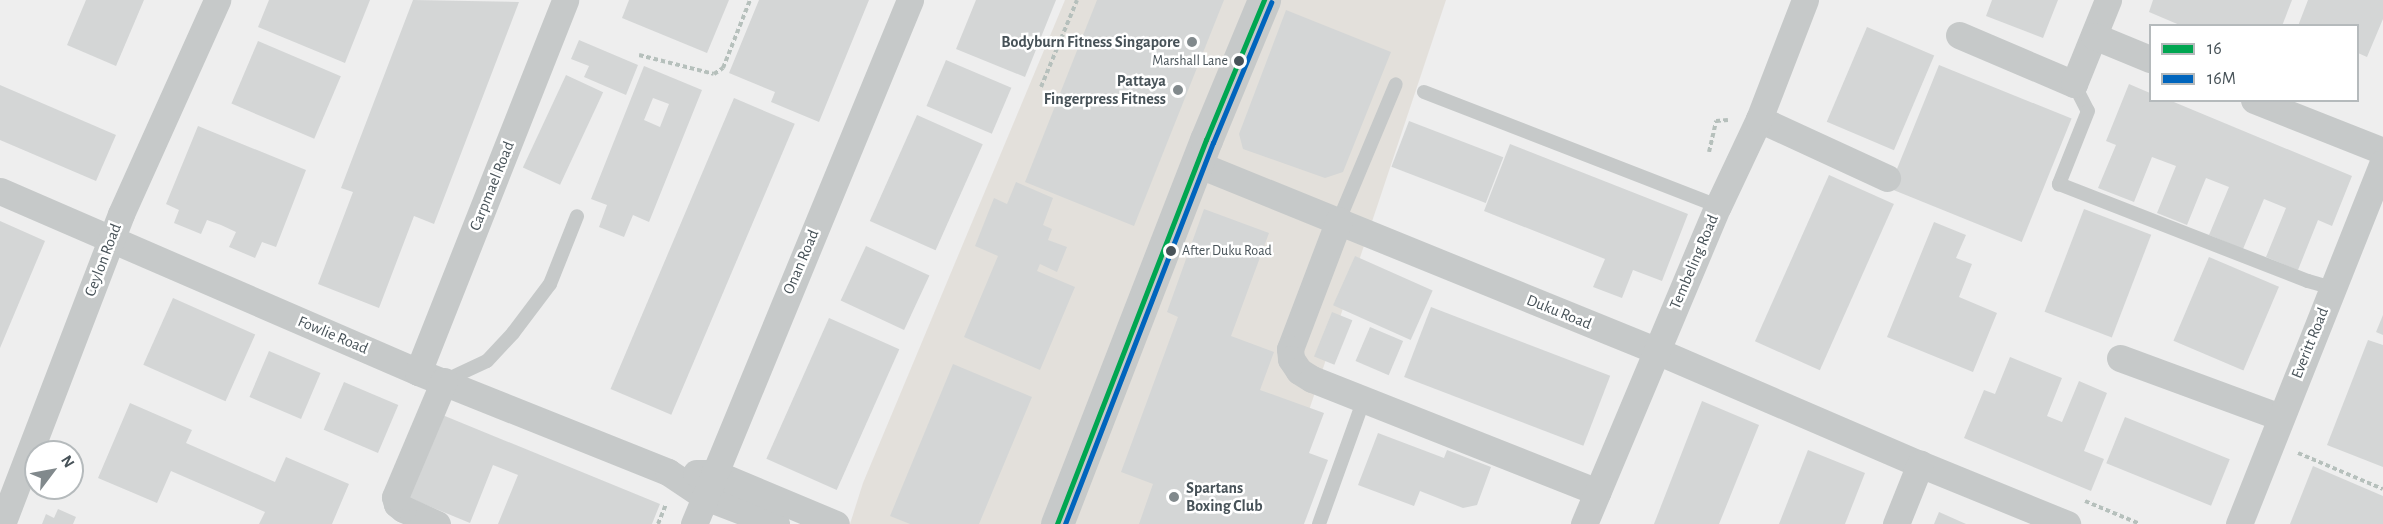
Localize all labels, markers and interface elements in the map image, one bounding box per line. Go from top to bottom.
legend [2149,24,2359,102]
place label: Bodyburn Fitness Singapore [1001,32,1180,52]
marker: Bodyburn Fitness Singapore [1185,35,1199,49]
text: 16 [2207,40,2222,58]
place label: Marshall Lane [1152,53,1228,69]
marker: Marshall Lane [1233,55,1245,67]
text: 16M [2207,70,2236,88]
place label: Pattaya Fingerpress Fitness [1044,71,1166,109]
marker: Pattaya Fingerpress Fitness [1171,83,1185,97]
street label: Carpmael Road [465,139,519,233]
street label: Tembeling Road [1665,212,1723,312]
street label: Ceylon Road [80,221,126,299]
street label: Onan Road [779,227,823,297]
place label: After Duku Road [1182,243,1272,259]
marker: After Duku Road [1165,245,1177,257]
street label: Duku Road [1524,290,1594,334]
street label: Everitt Road [2287,305,2333,381]
street label: Fowlie Road [295,312,371,358]
north arrow [24,440,84,500]
text: N [58,453,77,470]
place label: Spartans Boxing Club [1186,478,1263,516]
marker: Spartans Boxing Club [1167,490,1181,504]

